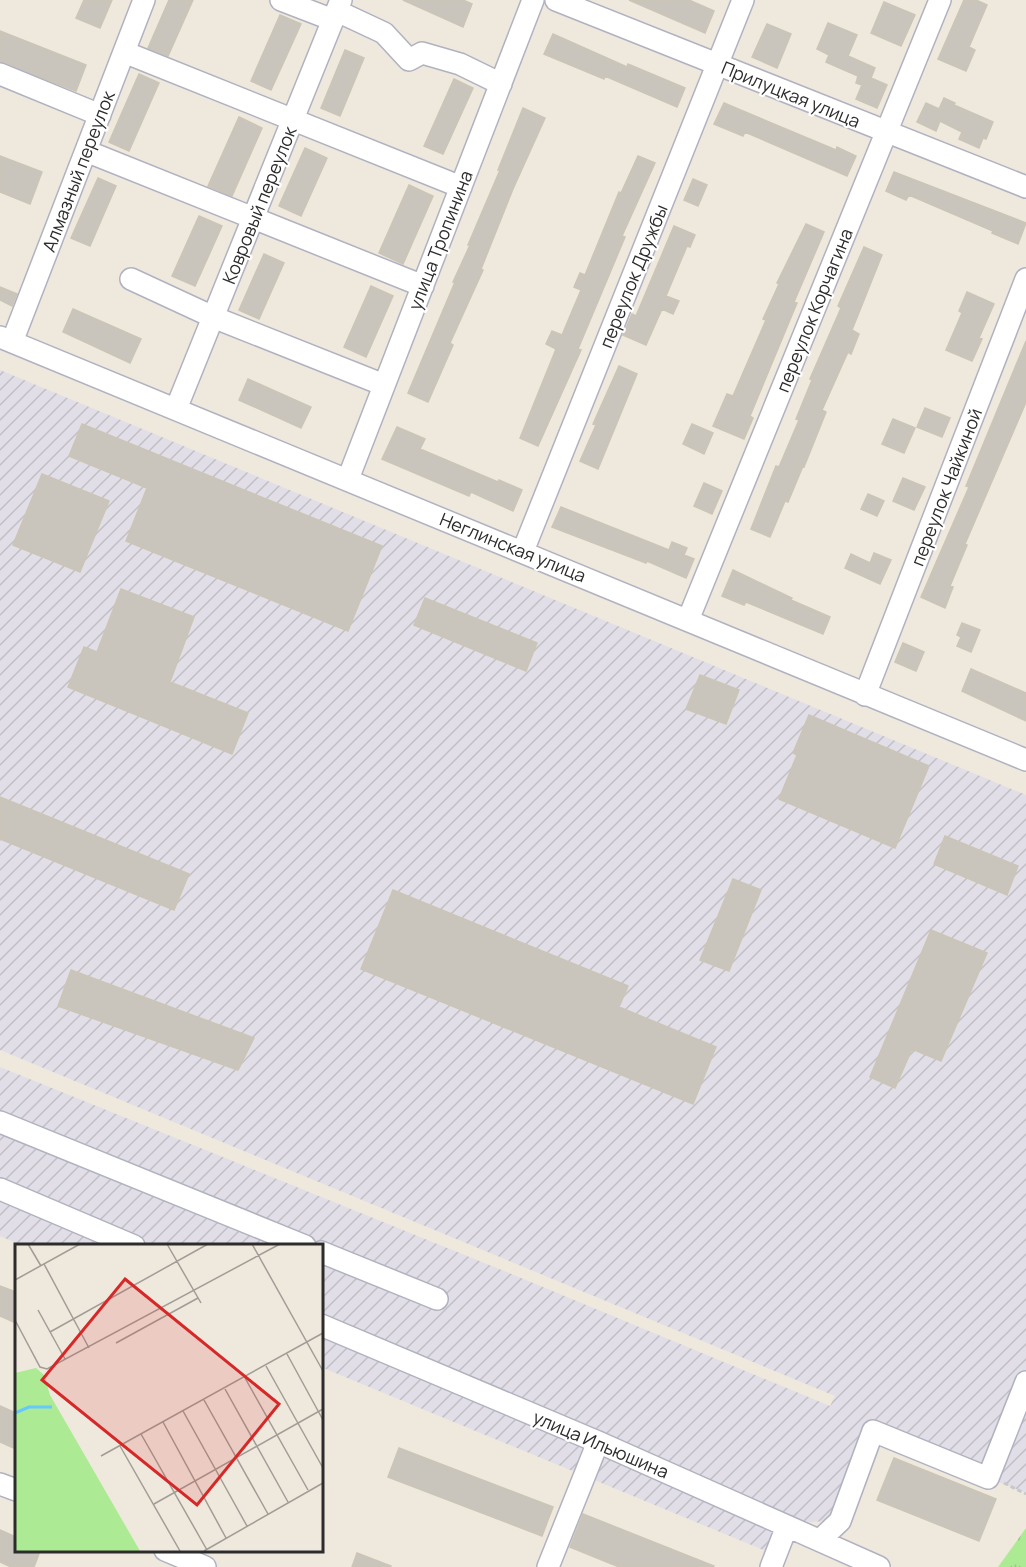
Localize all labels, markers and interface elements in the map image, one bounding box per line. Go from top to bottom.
street label: Прилуцкая улица [718,55,864,133]
street label: Алмазный переулок [36,86,120,255]
street label: Ковровый переулок [216,122,302,287]
street label: улица Тропинина [402,167,478,313]
street label: переулок Дружбы [593,201,673,351]
street label: переулок Корчагина [770,224,858,396]
street label: переулок Чайкиной [905,405,987,569]
street label: Неглинская улица [436,507,590,587]
inset map [15,1244,322,1552]
street label: улица Ильюшина [529,1405,673,1483]

